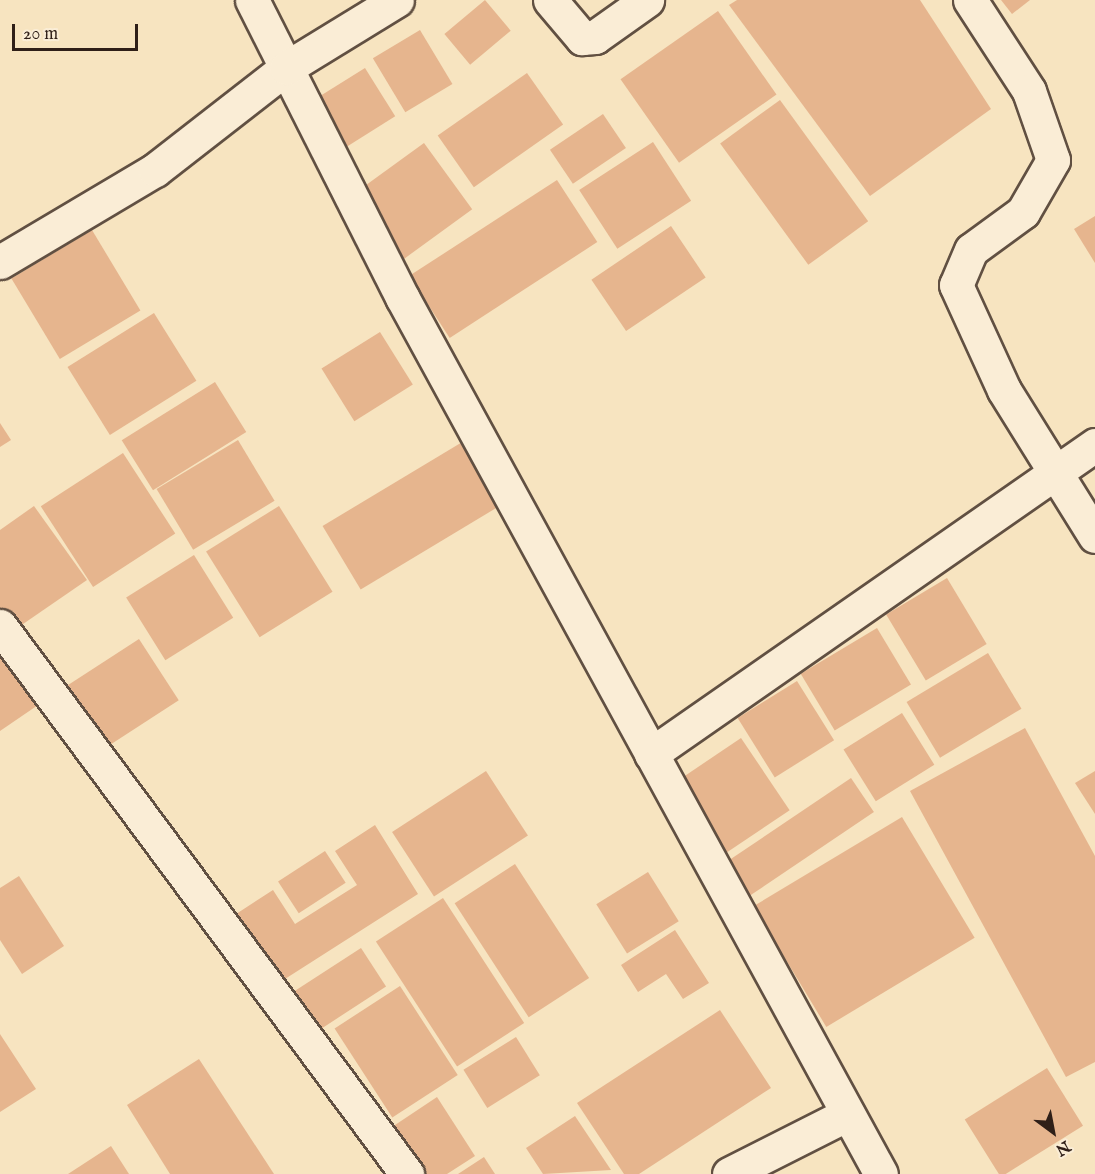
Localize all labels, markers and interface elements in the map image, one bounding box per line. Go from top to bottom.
scale bar [15,12,141,50]
text: 20 m [23,23,58,46]
north arrow [1023,1102,1083,1162]
text: N [1051,1135,1074,1159]

